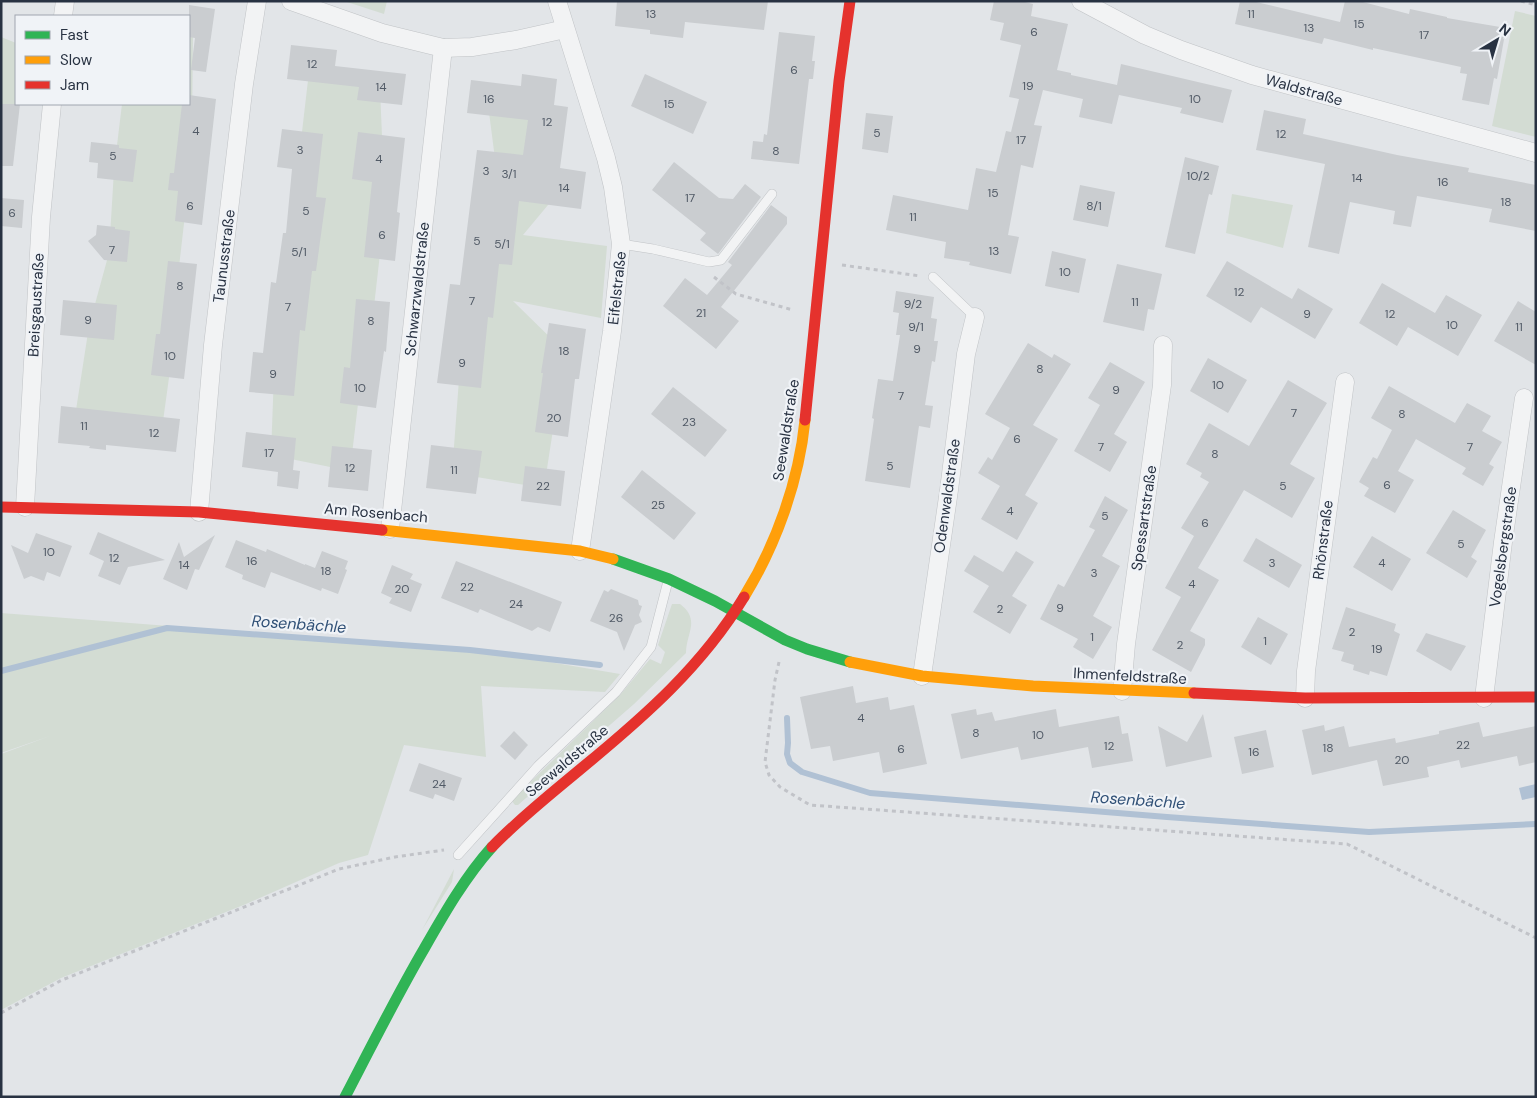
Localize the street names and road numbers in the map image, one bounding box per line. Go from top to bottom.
street label: Waldstraße [1263,69,1345,111]
street label: Taunusstraße [208,208,240,304]
street label: Schwarzwaldstraße [400,221,434,357]
street label: Eifelstraße [603,250,631,326]
street label: Breisgaustraße [23,252,49,358]
street label: Seewaldstraße [768,378,804,482]
street label: Odenwaldstraße [929,438,965,554]
street label: Spessartstraße [1127,464,1161,572]
street label: Vogelsbergstraße [1485,485,1521,609]
street label: Am Rosenbach [323,499,429,527]
street label: Rhönstraße [1308,499,1338,581]
street label: Ihmenfeldstraße [1073,663,1187,689]
street label: Seewaldstraße [521,720,613,802]

